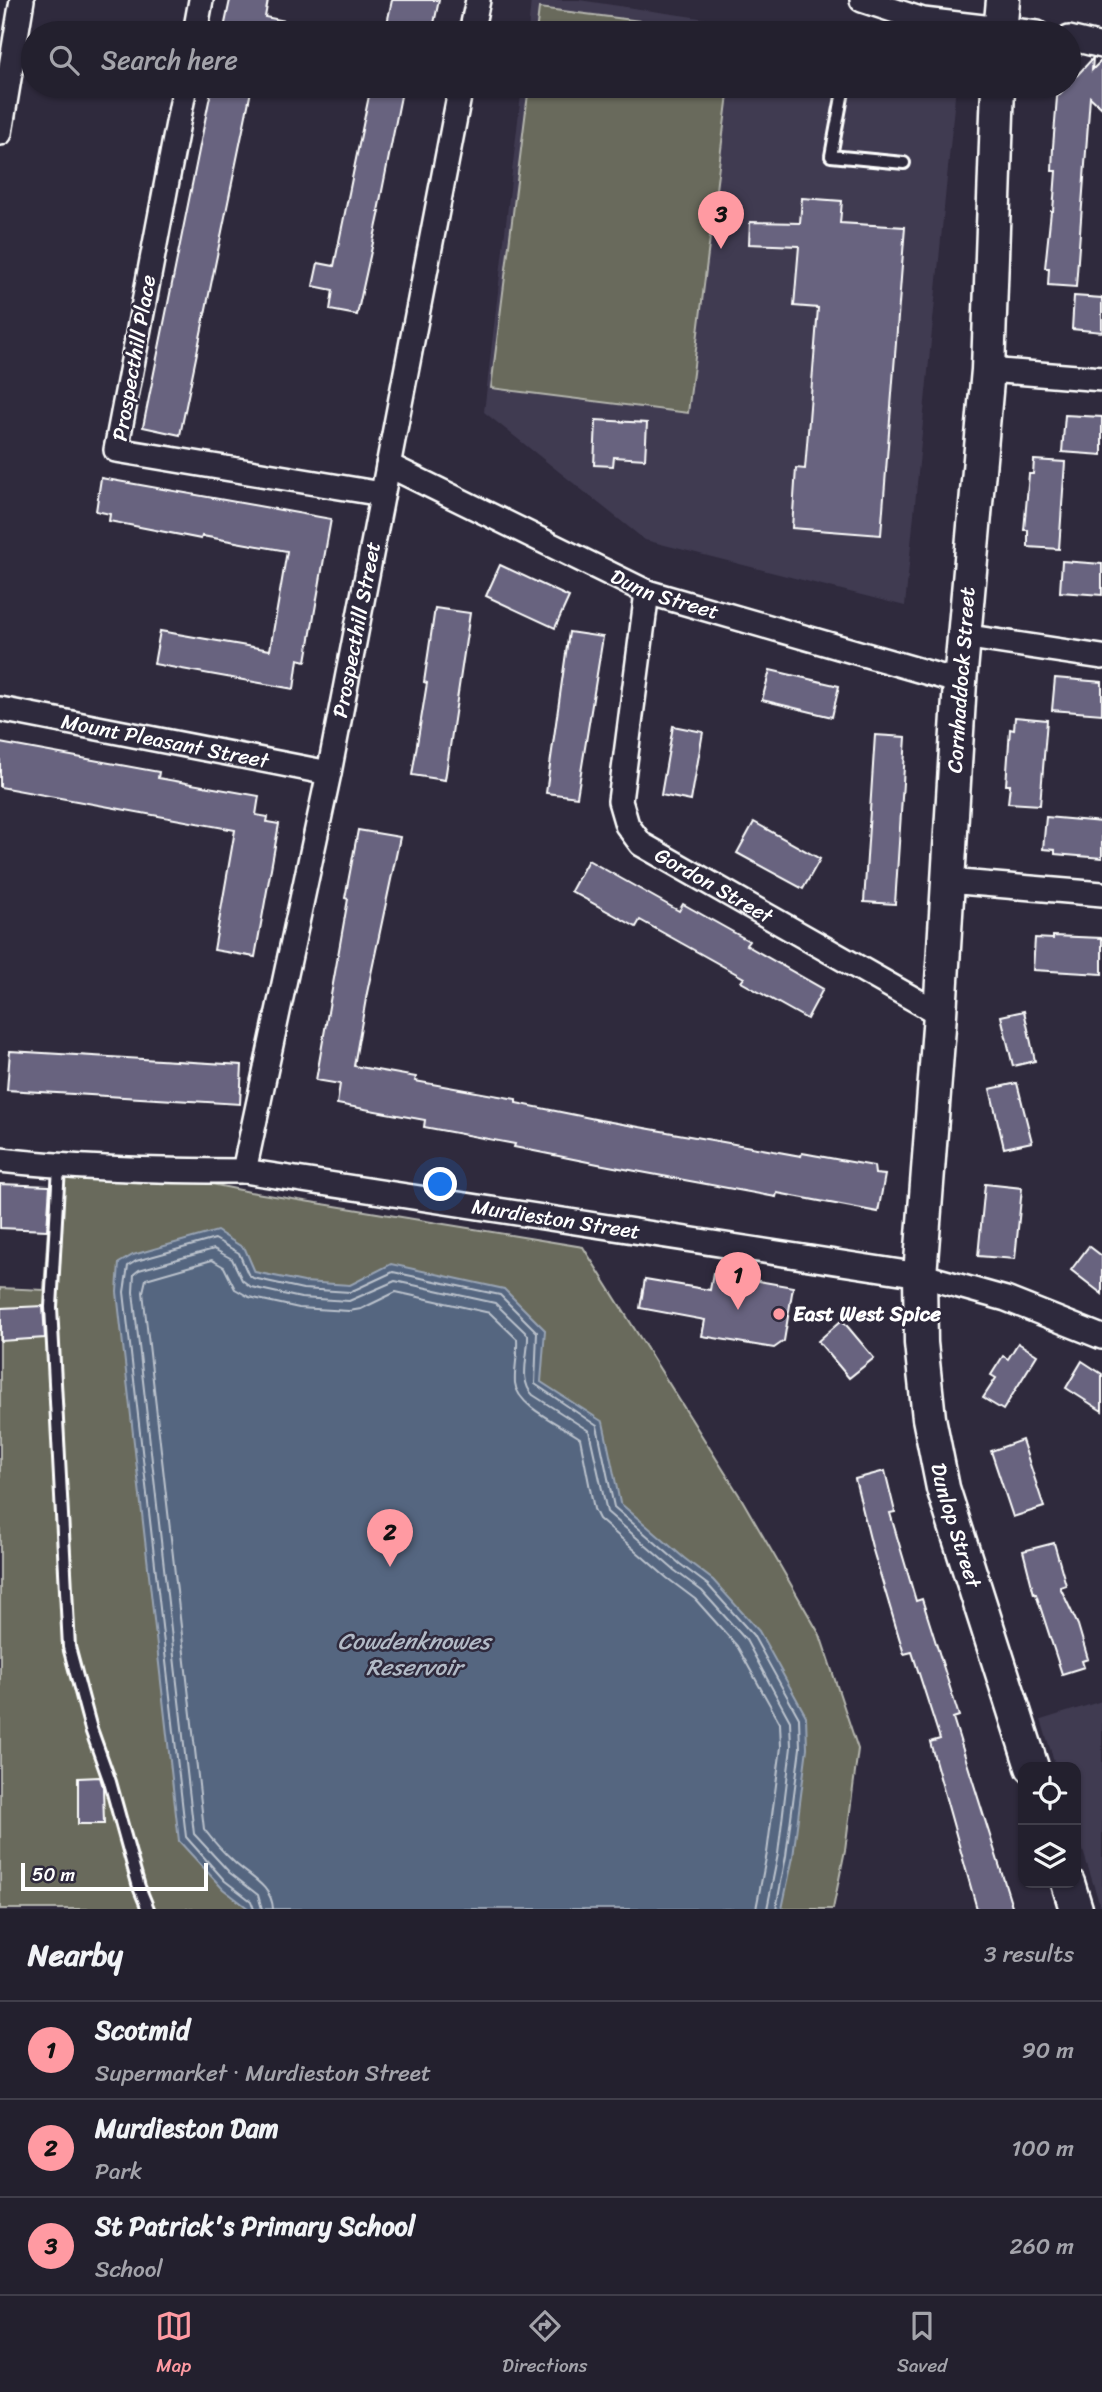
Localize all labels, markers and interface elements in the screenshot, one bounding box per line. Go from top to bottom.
search box [21,21,1081,98]
text: Search here [101,37,238,83]
icon: search [45,41,83,79]
pin: 3 [698,191,744,249]
street label: Prospecthill Place [101,272,167,444]
street label: Prospecthill Street [321,538,392,721]
street label: Dunn Street [604,558,723,631]
street label: Cornhaddock Street [936,586,986,774]
street label: Mount Pleasant Street [58,702,273,780]
street label: Gordon Street [647,836,782,935]
your location [423,1167,457,1201]
street label: Murdieston Street [469,1187,643,1251]
pin: 1 [715,1252,761,1310]
place label: East West Spice [793,1295,941,1333]
marker: East West Spice [771,1306,787,1322]
street label: Dunlop Street [919,1460,993,1594]
pin: 2 [367,1509,413,1567]
water label: Cowdenknowes Reservoir [338,1621,494,1688]
map controls [1018,1762,1081,1888]
button: locate [1018,1762,1081,1825]
button: layers [1018,1825,1081,1888]
text: 50 m [32,1858,75,1891]
scale bar [21,1860,208,1892]
text: Nearby [28,1928,123,1982]
text: 3 results [984,1934,1074,1975]
text: Scotmid [95,2007,190,2053]
text: 1 [46,2030,56,2071]
text: 90 m [1022,2030,1074,2071]
text: Supermarket · Murdieston Street [95,2053,431,2094]
text: Murdieston Dam [95,2105,279,2151]
text: 2 [44,2128,58,2169]
text: 100 m [1011,2128,1074,2169]
text: Park [95,2151,142,2192]
text: St Patrick's Primary School [95,2203,415,2249]
text: 3 [45,2226,57,2267]
text: 260 m [1009,2226,1074,2267]
text: School [95,2249,163,2290]
tab: Map [155,2307,193,2382]
tab: Directions [502,2307,588,2382]
tab: Saved [897,2307,947,2382]

